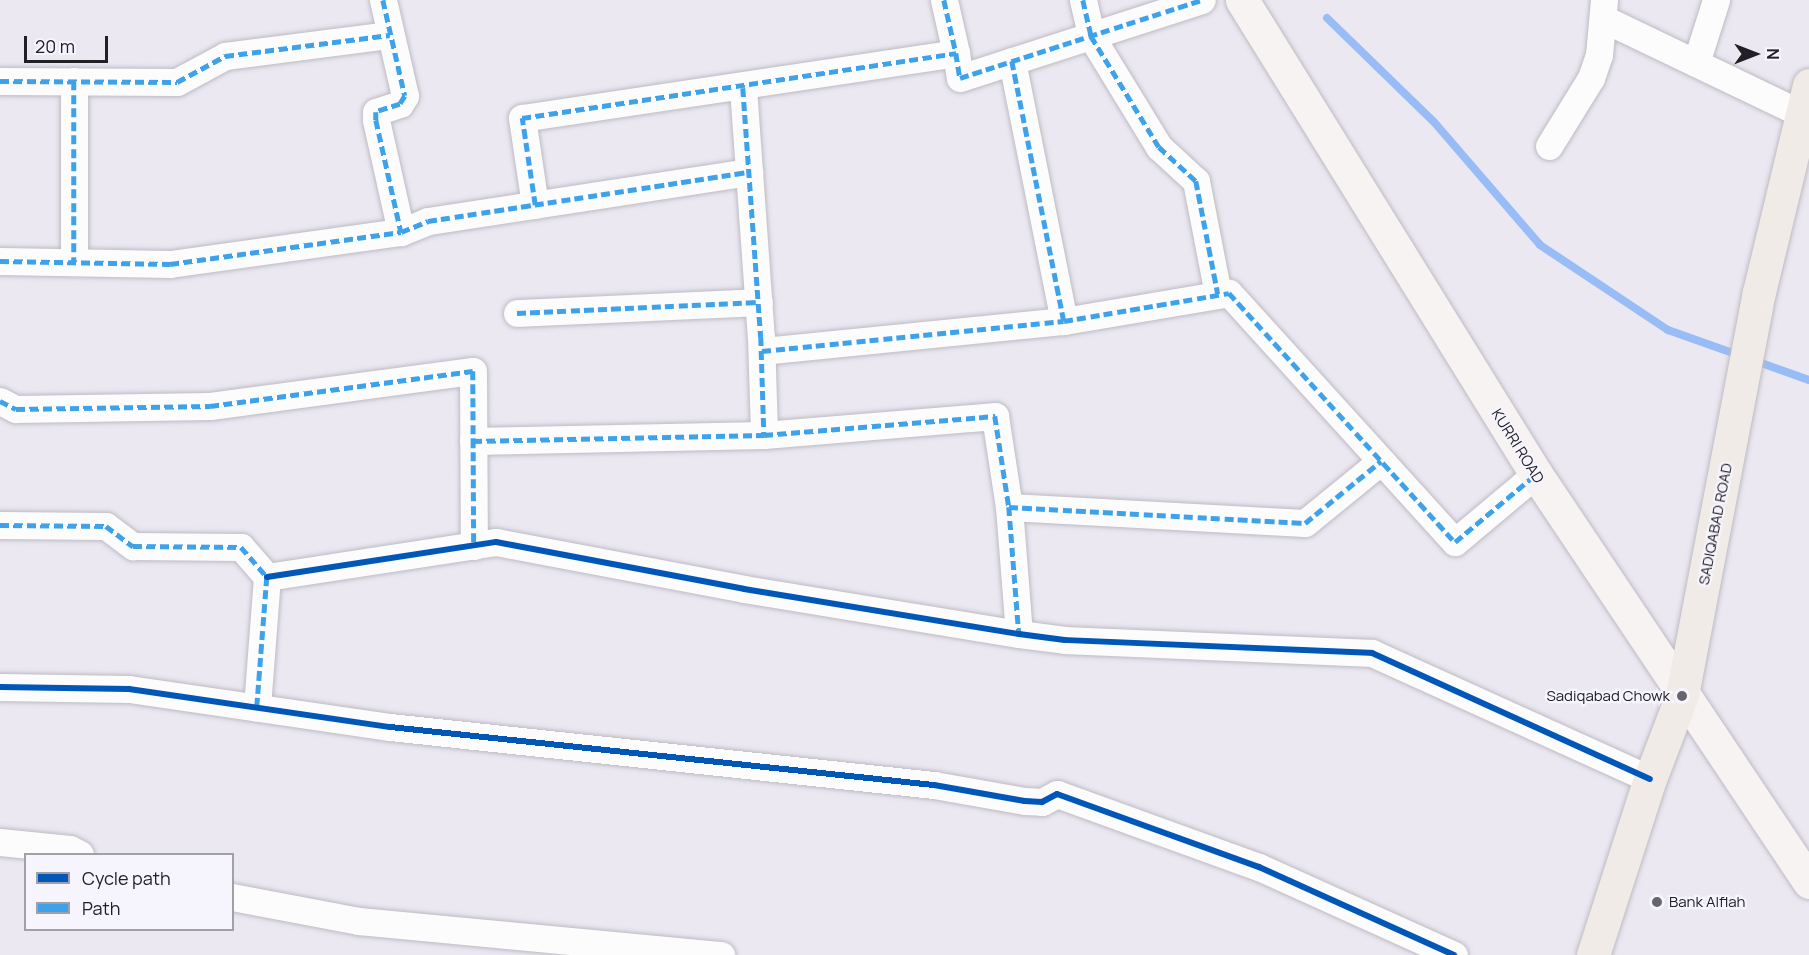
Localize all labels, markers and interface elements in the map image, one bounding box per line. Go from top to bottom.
scale bar [27,24,111,62]
north arrow [1725,24,1785,84]
text: 20 m [35,34,75,58]
text: N [1762,48,1784,60]
street label: KURRI ROAD [1488,405,1548,487]
street label: SADIQABAD ROAD [1694,462,1736,586]
place label: Sadiqabad Chowk [1547,687,1670,705]
marker: Sadiqabad Chowk [1675,689,1689,703]
legend [24,853,234,931]
text: Cycle path [82,866,171,890]
place label: Bank Alflah [1669,893,1745,911]
marker: Bank Alflah [1650,895,1664,909]
text: Path [82,896,120,920]

